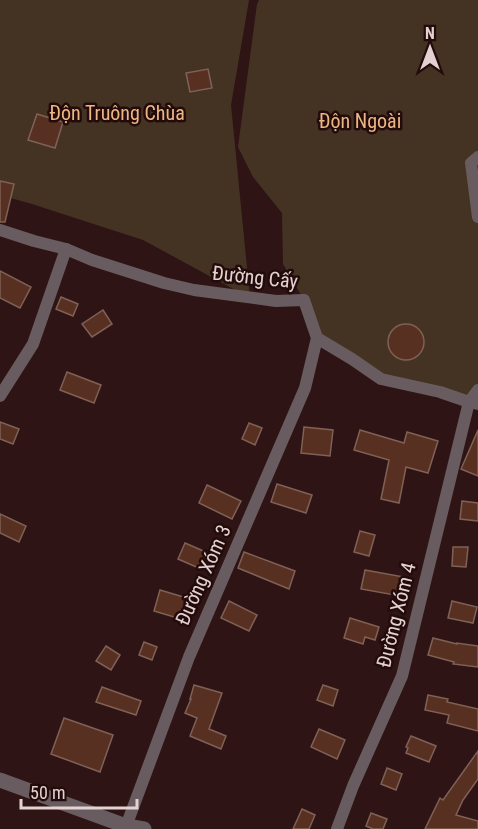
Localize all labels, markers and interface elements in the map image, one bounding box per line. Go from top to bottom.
north arrow [400,18,460,78]
text: N [425,24,435,43]
park label: Độn Truông Chùa [49,101,185,125]
park label: Độn Ngoài [319,109,401,133]
street label: Đường Cấy [211,261,299,293]
street label: Đường Xóm 3 [170,521,236,629]
street label: Đường Xóm 4 [371,560,421,670]
scale bar [21,772,136,810]
text: 50 m [30,782,65,803]

